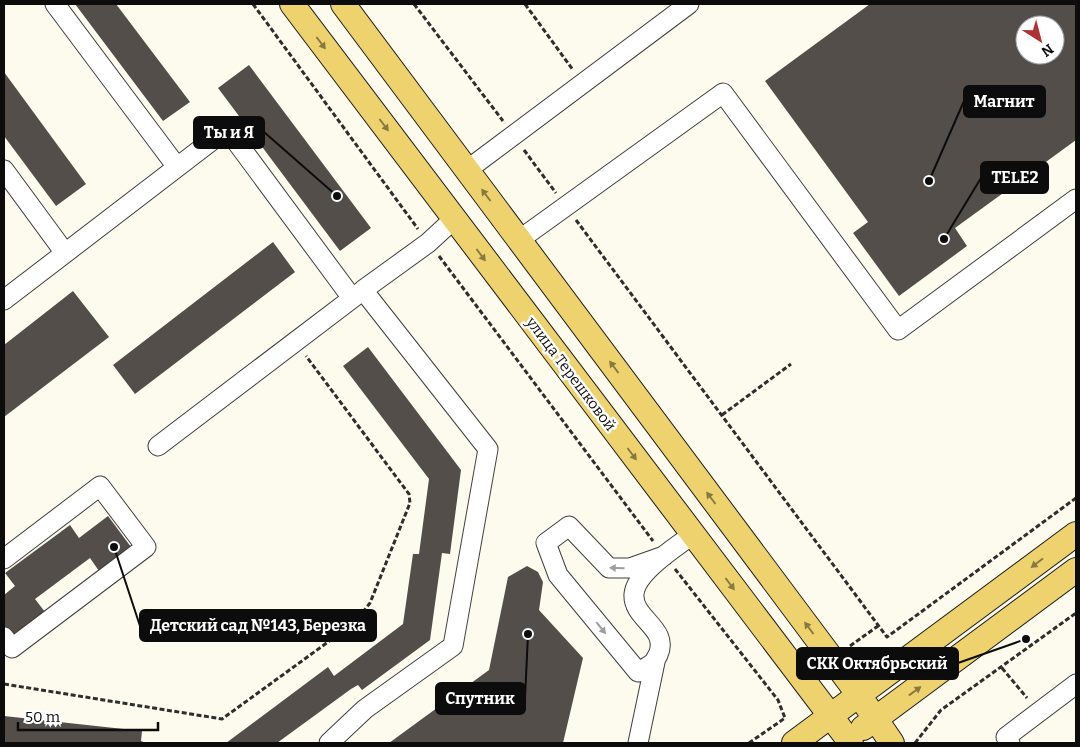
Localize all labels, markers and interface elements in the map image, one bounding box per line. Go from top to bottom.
north arrow [1015,15,1065,65]
one-way arrow [316,36,327,49]
text: N [1038,40,1057,60]
callout: Магнит [964,86,1045,117]
text: Магнит [973,92,1035,111]
callout: Ты и Я [194,117,264,148]
one-way arrow [378,118,389,131]
text: Ты и Я [204,123,254,142]
callout: TELE2 [981,162,1048,193]
text: TELE2 [992,168,1038,187]
one-way arrow [480,189,491,202]
one-way arrow [476,248,487,261]
street label: улица Терешковой [522,313,620,435]
one-way arrow [609,360,619,374]
one-way arrow [627,448,637,461]
one-way arrow [706,492,717,505]
one-way arrow [1030,558,1044,568]
one-way arrow [609,564,625,572]
one-way arrow [724,577,735,590]
callout: Детский сад №143, Березка [140,610,376,641]
text: Детский сад №143, Березка [150,616,366,635]
one-way arrow [596,621,607,634]
one-way arrow [803,622,814,635]
callout: СКК Октябрьский [797,648,958,679]
text: СКК Октябрьский [806,654,948,673]
callout: Спутник [436,683,525,714]
one-way arrow [908,686,922,696]
text: Спутник [445,689,515,708]
scale bar [18,700,158,732]
text: 50 m [25,708,61,726]

